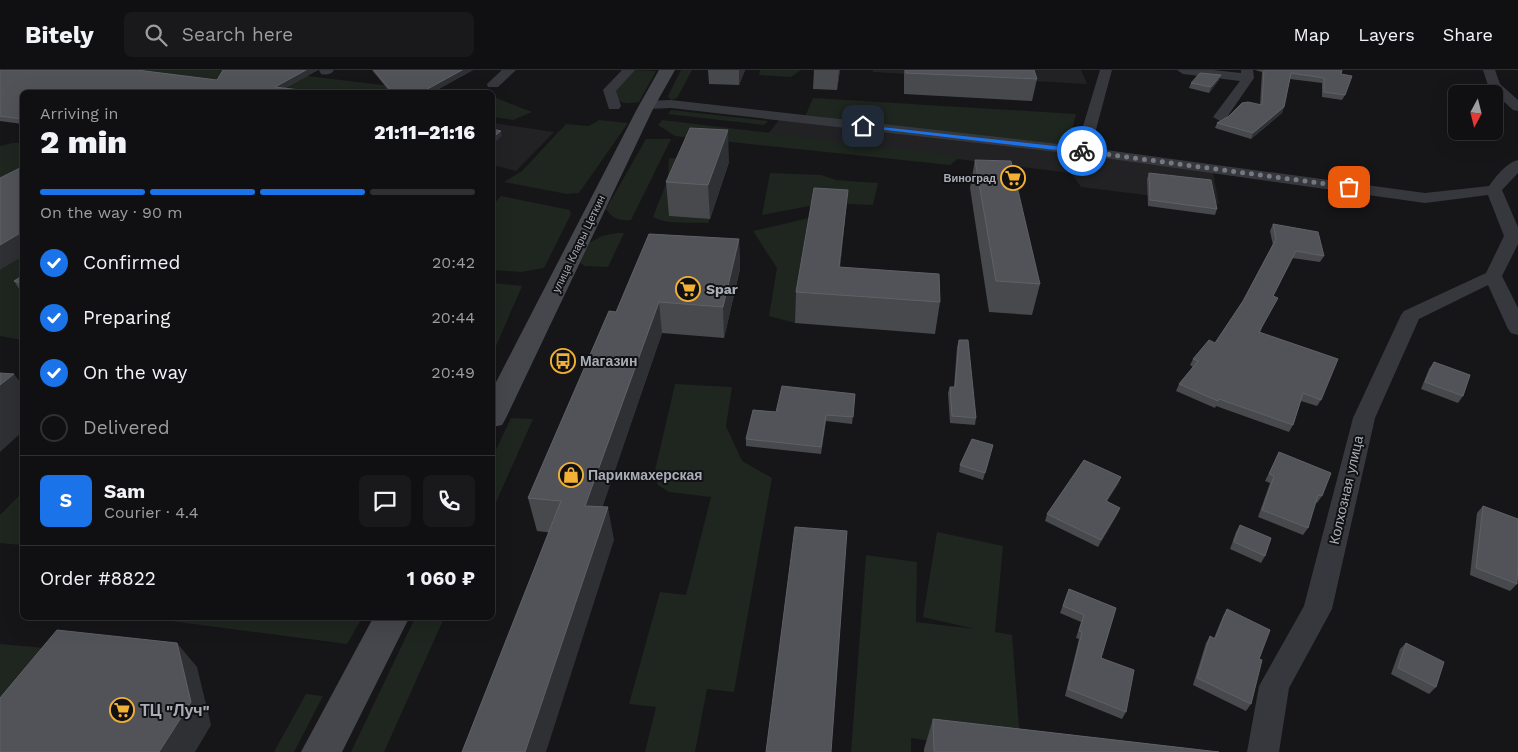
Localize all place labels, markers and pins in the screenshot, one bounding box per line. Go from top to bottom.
pin [842,105,884,147]
supermarket icon: Виноград [1000,165,1026,191]
pin [1328,166,1370,208]
place label: Виноград [944,172,996,185]
supermarket icon: Spar [675,276,701,302]
place label: Spar [706,281,738,297]
bus stop icon: Магазин [550,348,576,374]
place label: Магазин [580,353,637,369]
shop icon: Парикмахерская [558,462,584,488]
place label: Парикмахерская [588,467,703,483]
supermarket icon: ТЦ "Луч" [109,697,135,723]
place label: ТЦ "Луч" [140,701,210,720]

